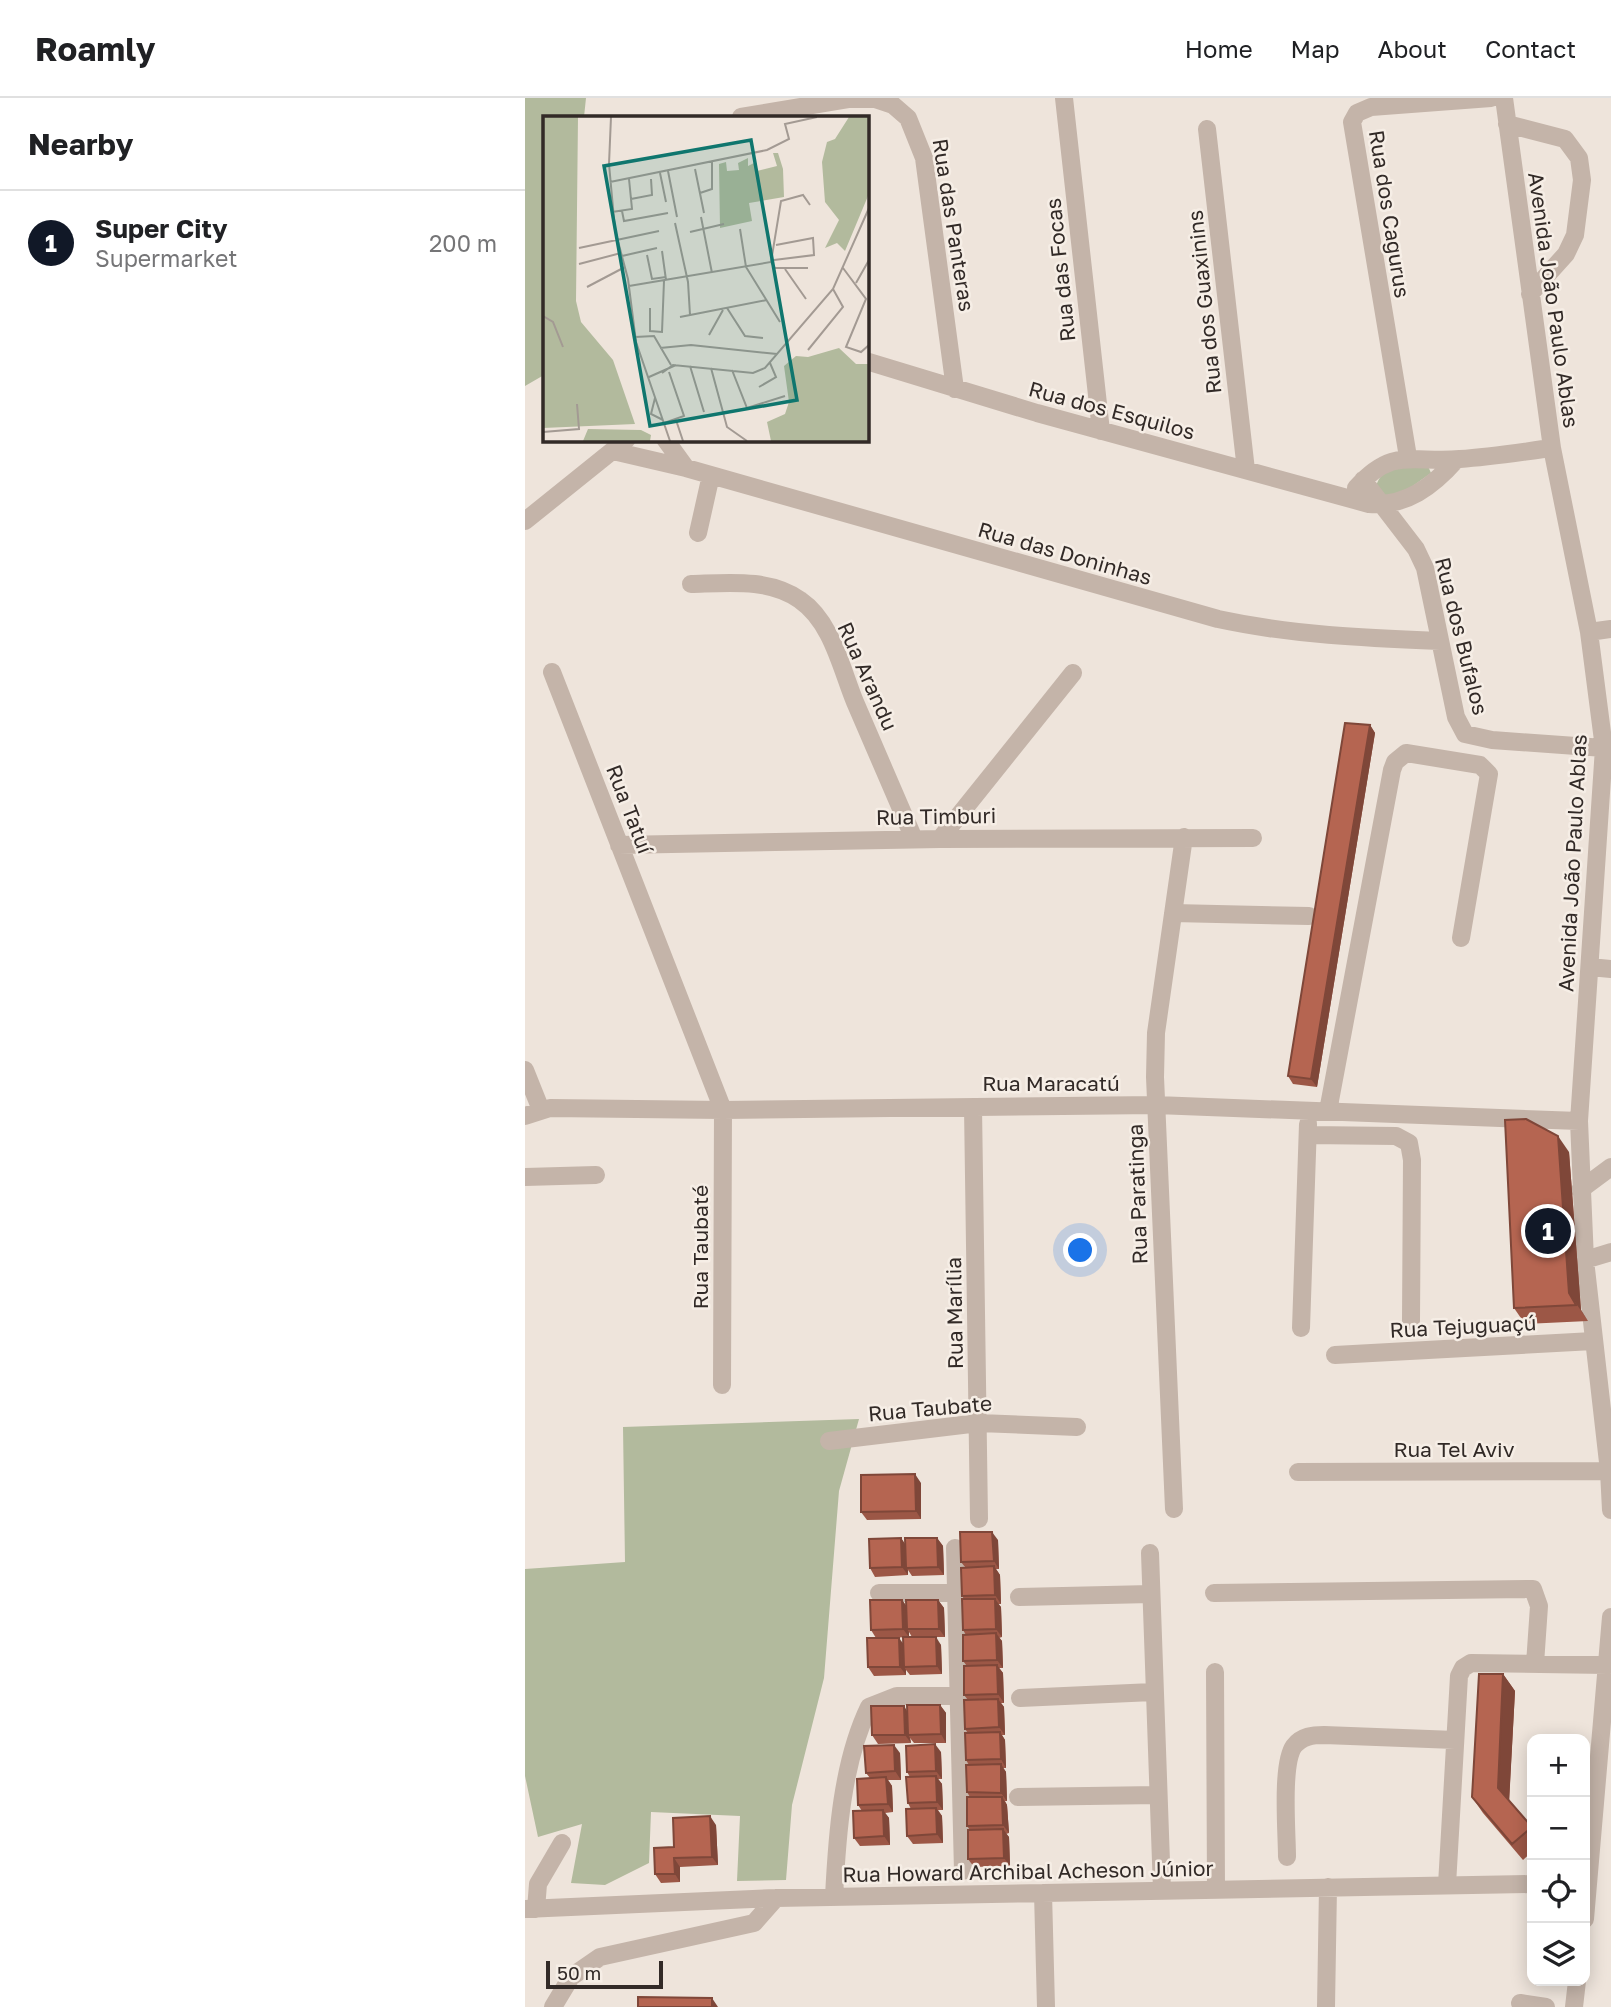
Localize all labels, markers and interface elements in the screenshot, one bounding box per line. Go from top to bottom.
text: Roamly [35,29,155,68]
text: Home [1185,34,1253,63]
text: Map [1291,34,1340,63]
text: About [1378,34,1447,63]
text: Contact [1485,34,1576,63]
inset map [543,116,868,441]
text: Nearby [28,126,133,162]
street label: Rua dos Cagurus [1364,128,1416,300]
street label: Rua das Panteras [928,137,980,313]
street label: Avenida João Paulo Ablas [1523,170,1585,430]
street label: Rua das Focas [1040,197,1080,343]
street label: Rua dos Guaxinins [1181,209,1227,395]
text: Super City [95,213,228,244]
text: 1 [45,229,57,257]
text: 200 m [429,229,497,257]
text: Supermarket [95,244,238,272]
street label: Rua dos Esquilos [1026,375,1198,445]
street label: Rua das Doninhas [975,516,1155,590]
street label: Rua dos Bufalos [1430,554,1494,718]
street label: Rua Arandu [833,618,903,734]
street label: Avenida João Paulo Ablas [1552,733,1592,993]
street label: Rua Tatuí [601,761,659,858]
street label: Rua Timburi [876,802,996,830]
street label: Rua Maracatú [982,1070,1120,1096]
street label: Rua Paratinga [1122,1123,1152,1265]
street label: Rua Taubaté [687,1185,713,1309]
pin: 1 [1525,1205,1571,1257]
your location [1063,1233,1097,1267]
street label: Rua Marília [940,1257,968,1369]
street label: Rua Tejuguaçú [1389,1309,1537,1343]
street label: Rua Taubate [867,1390,993,1426]
street label: Rua Tel Aviv [1394,1436,1515,1462]
map controls [1527,1734,1590,1986]
button: + [1527,1734,1590,1797]
button: − [1527,1797,1590,1860]
street label: Rua Howard Archibal Acheson Júnior [842,1855,1214,1887]
button: locate [1527,1860,1590,1923]
button: layers [1527,1923,1590,1986]
scale bar [546,1958,663,1990]
text: 50 m [557,1961,601,1984]

